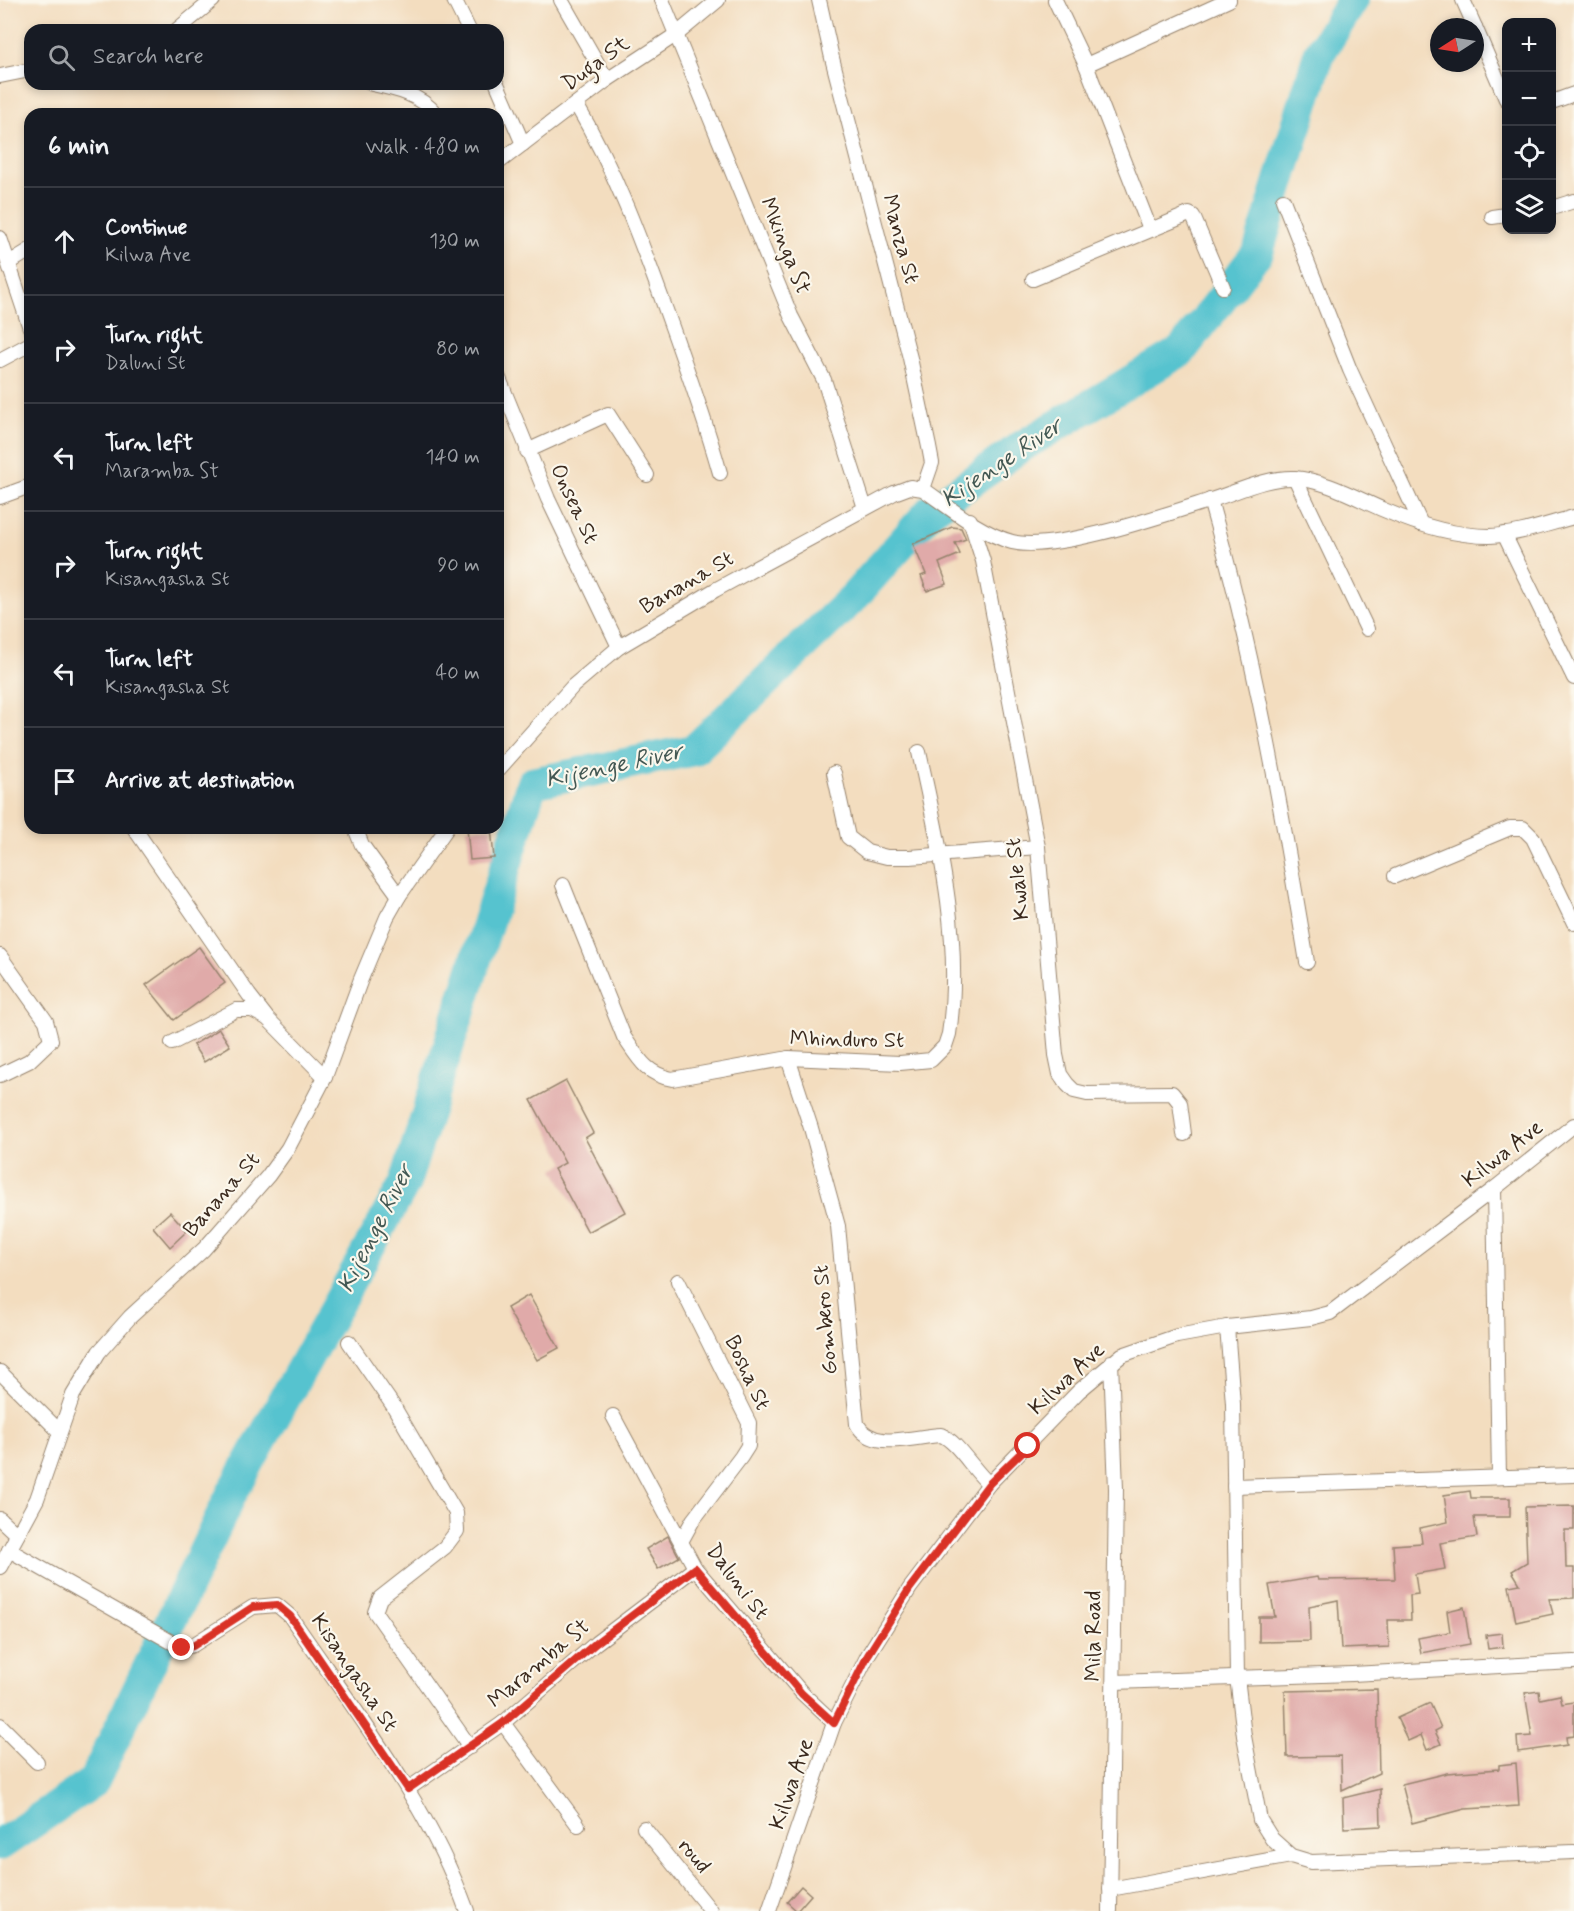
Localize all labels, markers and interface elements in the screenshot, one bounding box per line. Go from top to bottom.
north arrow [1430,18,1484,72]
map controls [1502,18,1556,234]
button: + [1502,18,1556,72]
search box [24,24,504,90]
street label: Duga St [556,30,637,100]
icon: search [45,41,78,74]
text: Search here [93,43,204,71]
button: − [1502,72,1556,126]
button: locate [1502,126,1556,180]
text: 6 min [48,130,110,164]
text: Walk · 480 m [365,134,480,161]
button: layers [1502,180,1556,234]
street label: Manza St [875,191,925,287]
street label: Mkinga St [752,194,817,299]
text: Continue [105,214,187,242]
icon: ahead [48,225,81,258]
text: 130 m [429,228,480,255]
text: Kilwa Ave [105,242,191,269]
text: Turn right [105,322,203,350]
icon: right [48,333,81,366]
text: 80 m [436,336,480,363]
text: Daluni St [105,350,186,377]
water label: Kijenge River [936,410,1071,515]
text: Turn left [105,430,193,458]
icon: left [48,441,81,474]
text: 140 m [426,444,480,471]
text: Maramba St [105,458,219,485]
street label: Onsea St [543,459,605,549]
text: Turn right [105,538,203,566]
street label: Banana St [635,545,739,621]
icon: right [48,549,81,582]
text: 90 m [437,552,480,579]
text: Kisangasha St [105,566,230,593]
text: Turn left [105,646,193,674]
icon: left [48,657,81,690]
text: 40 m [436,660,480,687]
text: Kisangasha St [105,674,230,701]
water label: Kijenge River [543,736,688,796]
icon: arrive [48,765,81,798]
text: Arrive at destination [105,767,295,795]
street label: Kwale St [1000,837,1036,921]
street label: Mhinduro St [789,1025,905,1055]
street label: Kilwa Ave [1457,1114,1549,1194]
street label: Banana St [177,1147,267,1243]
water label: Kijenge River [331,1157,423,1298]
street label: Gombero St [807,1264,845,1376]
street label: Bosha St [718,1331,776,1415]
street label: Kilwa Ave [1023,1336,1111,1422]
route start [1014,1432,1040,1458]
street label: Daluni St [699,1538,775,1626]
street label: Mila Road [1080,1590,1108,1682]
street label: Kisangasha St [303,1608,404,1738]
street label: Maramba St [482,1613,596,1715]
route end [168,1634,194,1660]
street label: Kilwa Ave [763,1734,821,1833]
street label: roud [671,1833,717,1879]

